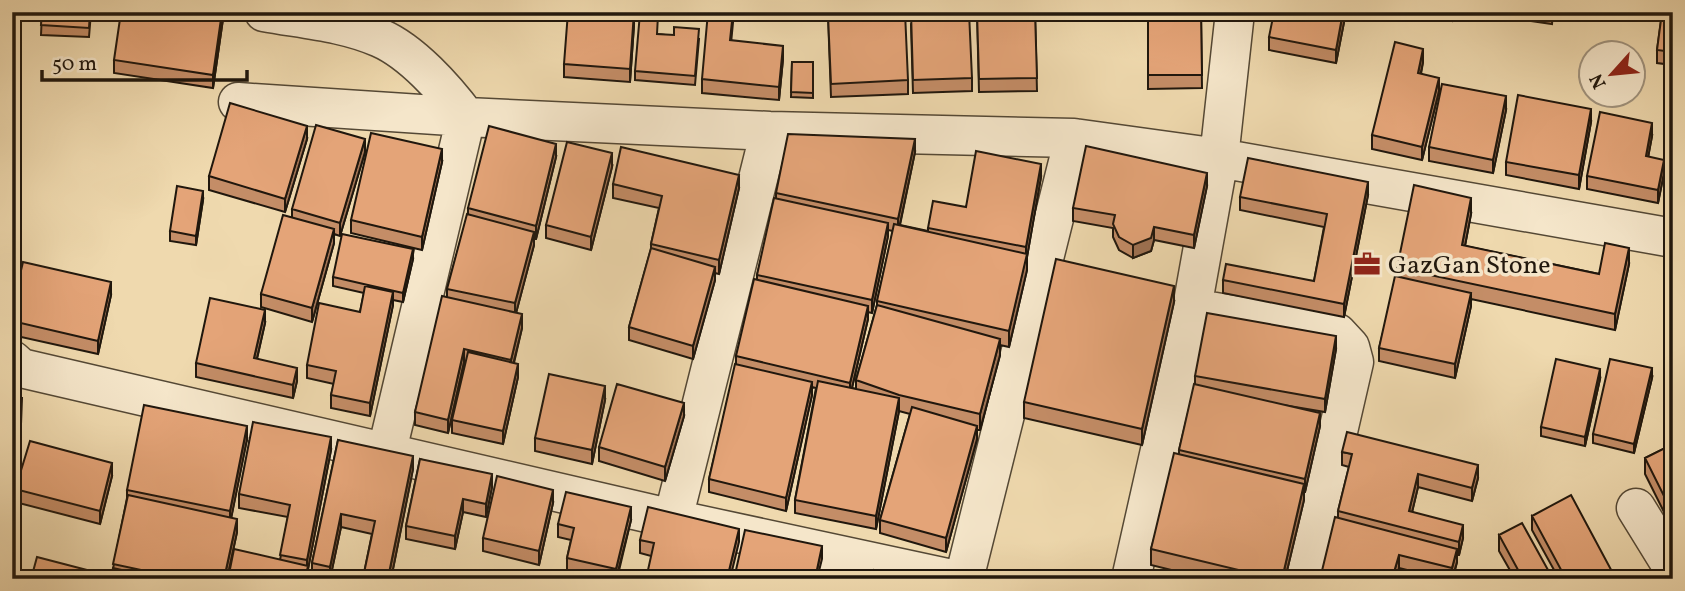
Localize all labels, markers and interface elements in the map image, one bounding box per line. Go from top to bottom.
scale bar [42,38,247,82]
north arrow [1576,38,1646,108]
text: 50 m [52,50,97,79]
text: N [1584,69,1613,93]
place label: GazGan Stone [1388,248,1551,284]
office icon: GazGan Stone [1352,249,1382,279]

